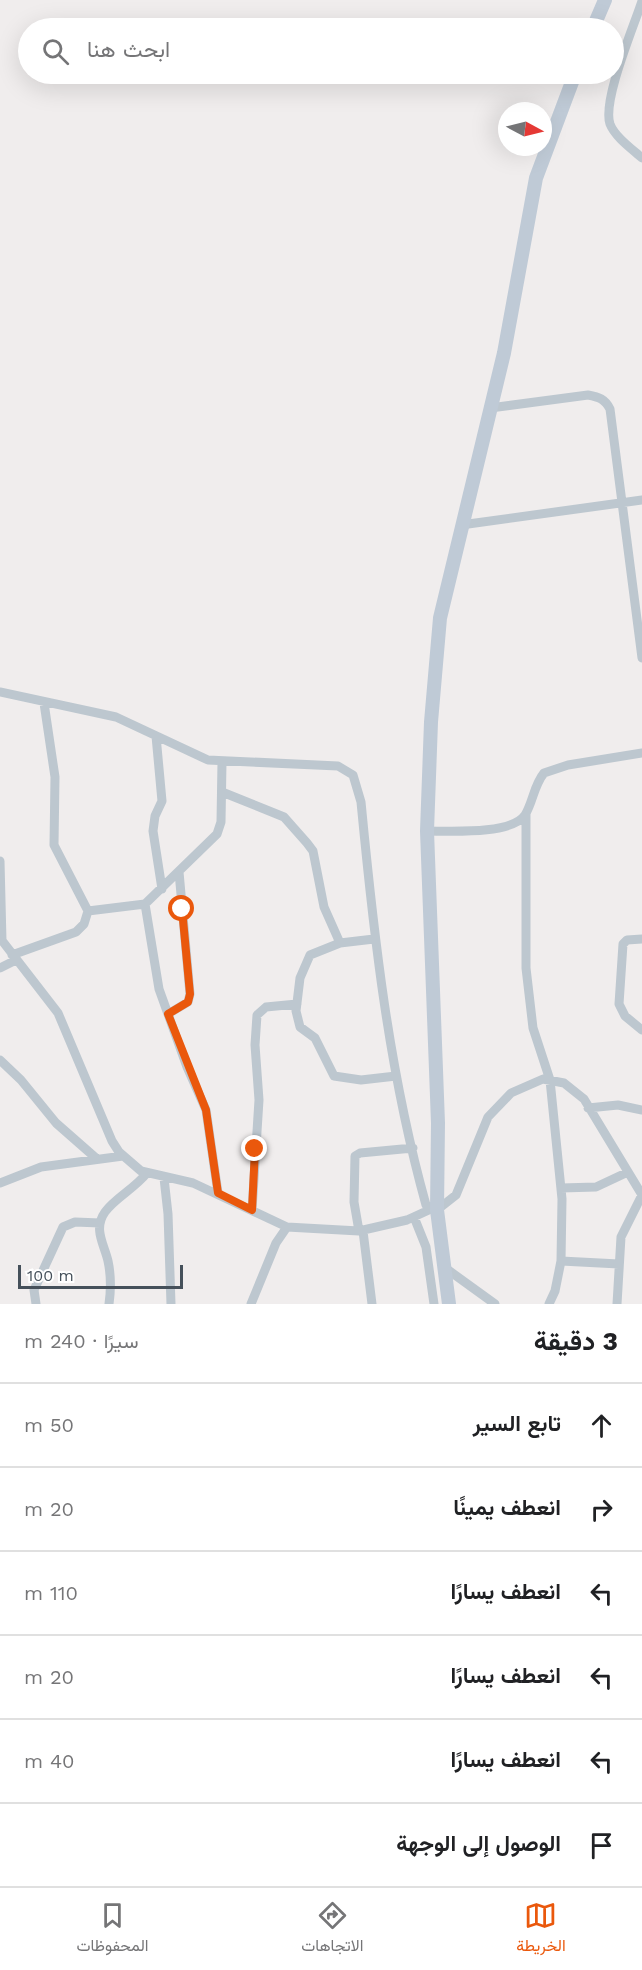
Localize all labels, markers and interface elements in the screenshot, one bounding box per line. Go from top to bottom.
search box [18,18,624,84]
icon: search [39,35,72,68]
text: ابحث هنا [87,37,170,62]
north arrow [498,102,552,156]
route start [168,895,194,921]
route end [241,1135,267,1161]
scale bar [18,1262,183,1290]
text: 100 m [27,1266,74,1285]
text: 3 دقيقة [534,1326,618,1356]
text: سيرًا · 240 m [24,1329,139,1353]
icon: ahead [585,1409,618,1442]
text: تابع السير [473,1411,561,1436]
text: 50 m [24,1413,74,1437]
icon: right [585,1493,618,1526]
text: انعطف يمينًا [453,1495,561,1520]
text: 20 m [24,1497,74,1521]
icon: left [585,1577,618,1610]
text: انعطف يسارًا [451,1579,561,1604]
text: 110 m [24,1581,78,1605]
icon: left [585,1661,618,1694]
text: انعطف يسارًا [451,1663,561,1688]
text: 20 m [24,1665,74,1689]
icon: left [585,1745,618,1778]
text: انعطف يسارًا [451,1747,561,1772]
text: 40 m [24,1749,75,1773]
icon: arrive [585,1829,618,1862]
text: الوصول إلى الوجهة [396,1831,561,1856]
tab: المحفوظات [76,1899,149,1960]
tab: الاتجاهات [301,1899,363,1960]
tab: الخريطة [516,1899,566,1960]

